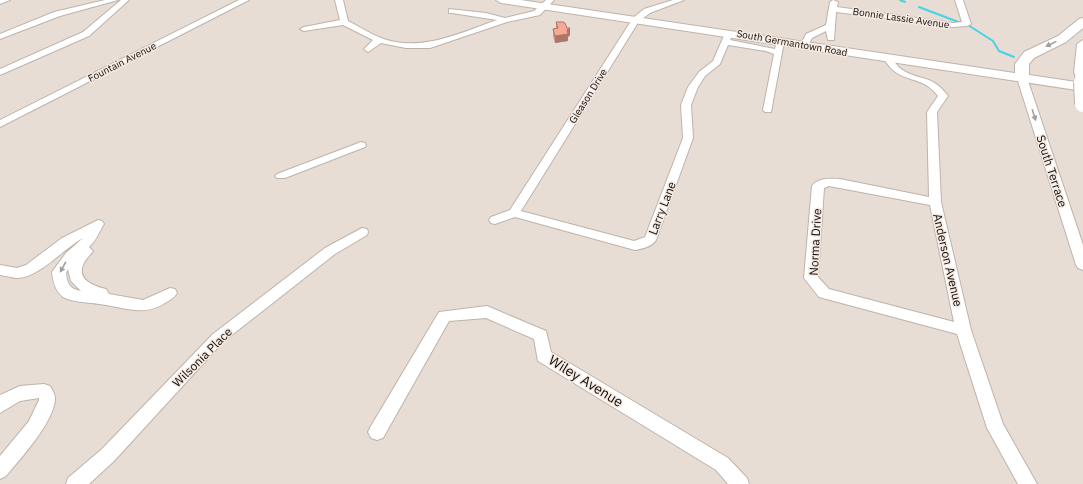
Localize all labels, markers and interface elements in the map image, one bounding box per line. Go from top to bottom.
street label: Bonnie Lassie Avenue [852,5,951,31]
street label: South Germantown Road [736,27,848,59]
street label: Fountain Avenue [86,39,159,85]
one-way arrow [1045,41,1057,47]
street label: Gleason Drive [566,66,610,126]
one-way arrow [1031,109,1037,121]
street label: South Terrace [1033,133,1071,209]
street label: Larry Lane [645,179,679,237]
street label: Norma Drive [806,208,824,276]
street label: Anderson Avenue [930,212,966,308]
one-way arrow [59,261,66,273]
street label: Wilsonia Place [169,324,235,390]
street label: Wiley Avenue [545,351,627,411]

